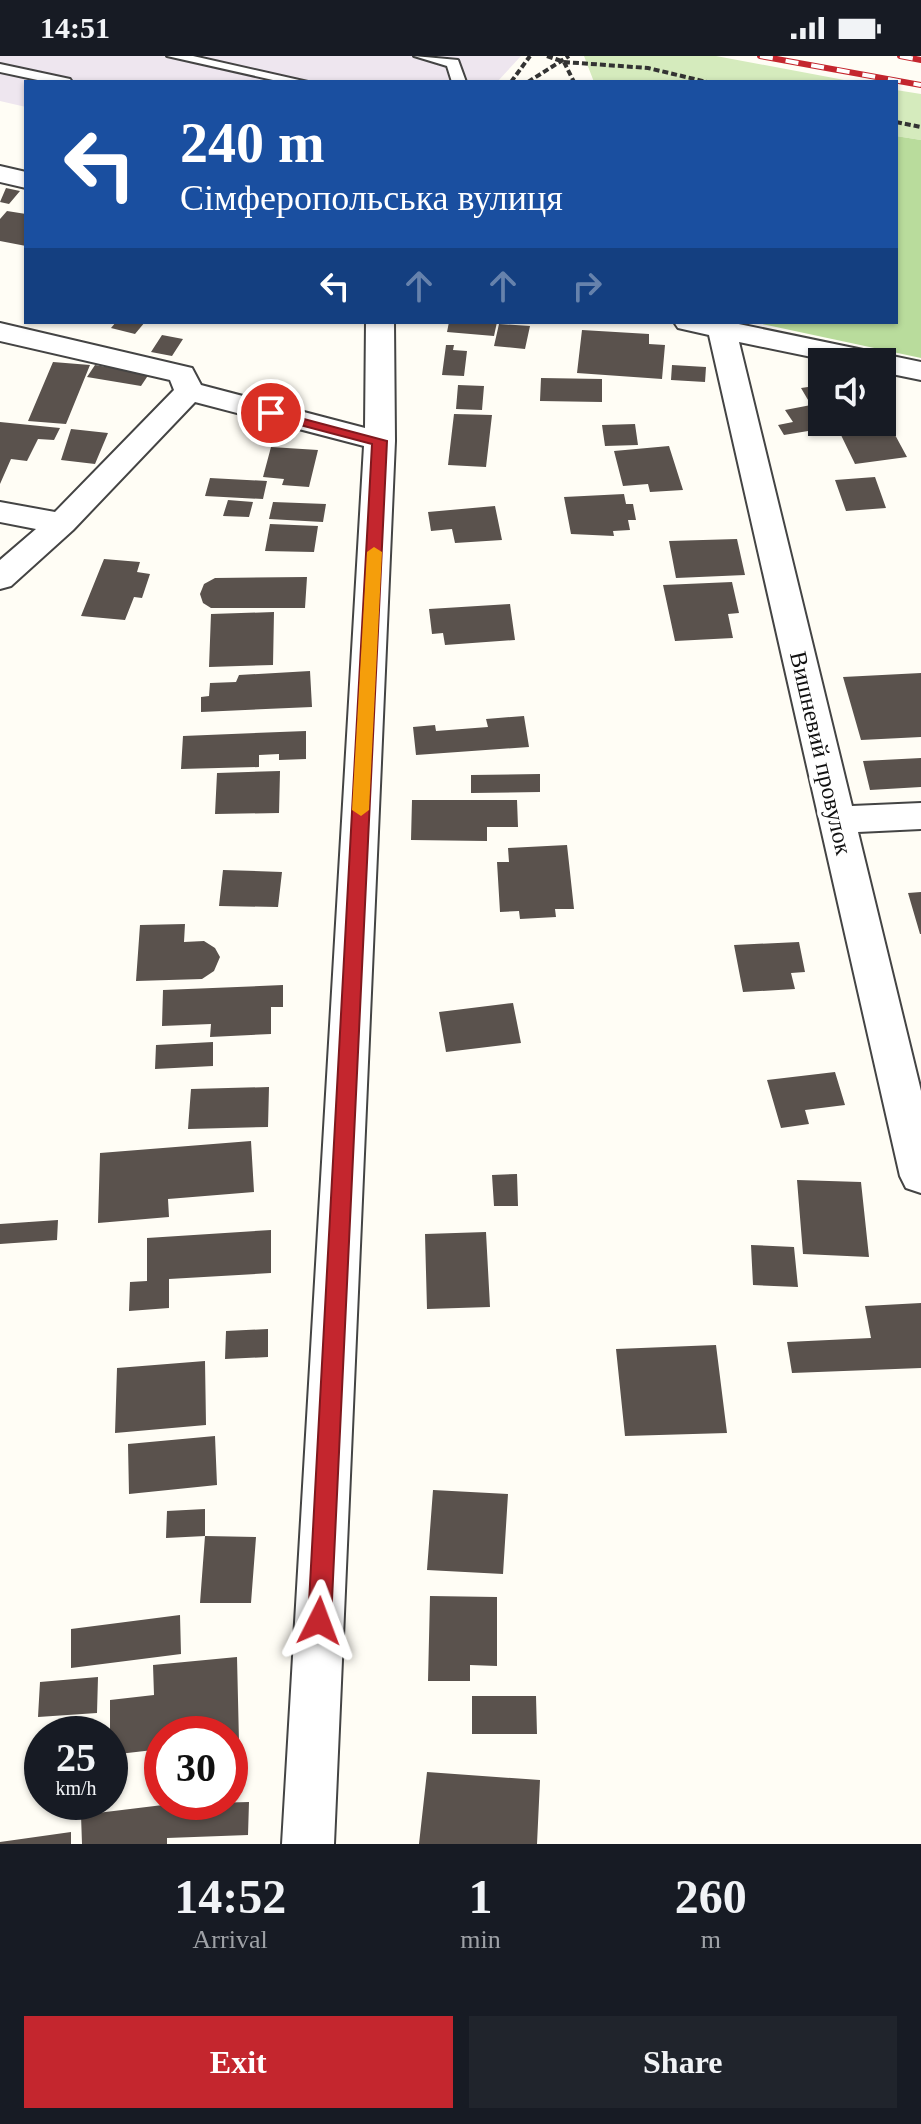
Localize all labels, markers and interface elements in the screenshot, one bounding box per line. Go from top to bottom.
text: 14:51 [40,11,110,44]
icon: left [48,112,152,216]
text: 240 m [180,112,325,174]
text: Сімферопольська вулиця [180,178,563,218]
icon: left [313,264,357,308]
icon: ahead [397,264,441,308]
icon: ahead [481,264,525,308]
icon: right [565,264,609,308]
map controls [808,348,896,436]
button: sound [808,348,896,436]
pin [237,379,305,447]
icon: arrive [249,391,293,435]
street label: Вишневий провулок [785,649,857,857]
position arrow [277,1579,361,1663]
speed limit sign: 30 [144,1716,248,1820]
text: 25 [56,1735,96,1780]
text: km/h [55,1777,97,1799]
text: 14:52 [174,1870,286,1923]
text: 1 [468,1870,492,1923]
text: 260 [675,1870,747,1923]
text: Arrival [193,1925,268,1954]
text: min [460,1925,501,1954]
text: m [701,1925,721,1954]
button: Exit [24,2016,453,2108]
button: Share [469,2016,897,2108]

